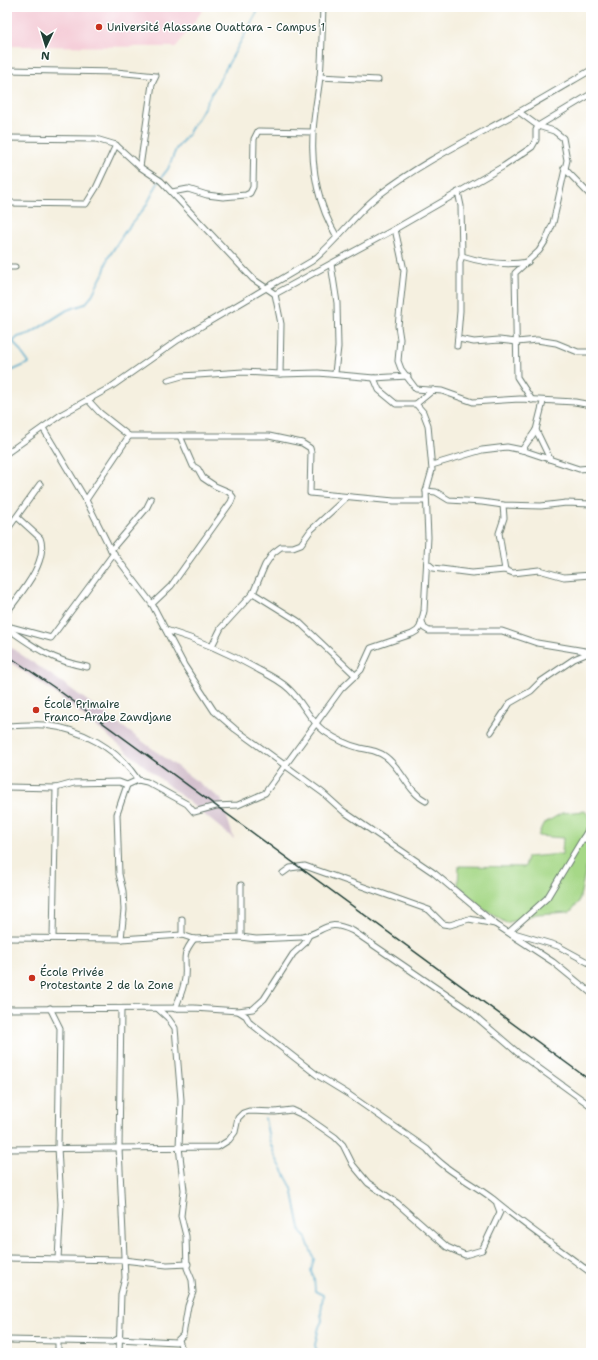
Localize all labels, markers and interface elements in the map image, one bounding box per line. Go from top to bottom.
place label: Université Alassane Ouattara - Campus 1 [107,20,325,35]
marker: Université Alassane Ouattara - Campus 1 [94,22,104,32]
north arrow [26,26,66,66]
text: N [40,48,50,63]
place label: École Primaire Franco-Arabe Zawdjane [44,696,172,725]
marker: École Primaire Franco-Arabe Zawdjane [31,705,41,715]
place label: École Privée Protestante 2 de la Zone [40,964,174,993]
marker: École Privée Protestante 2 de la Zone [27,973,37,983]

